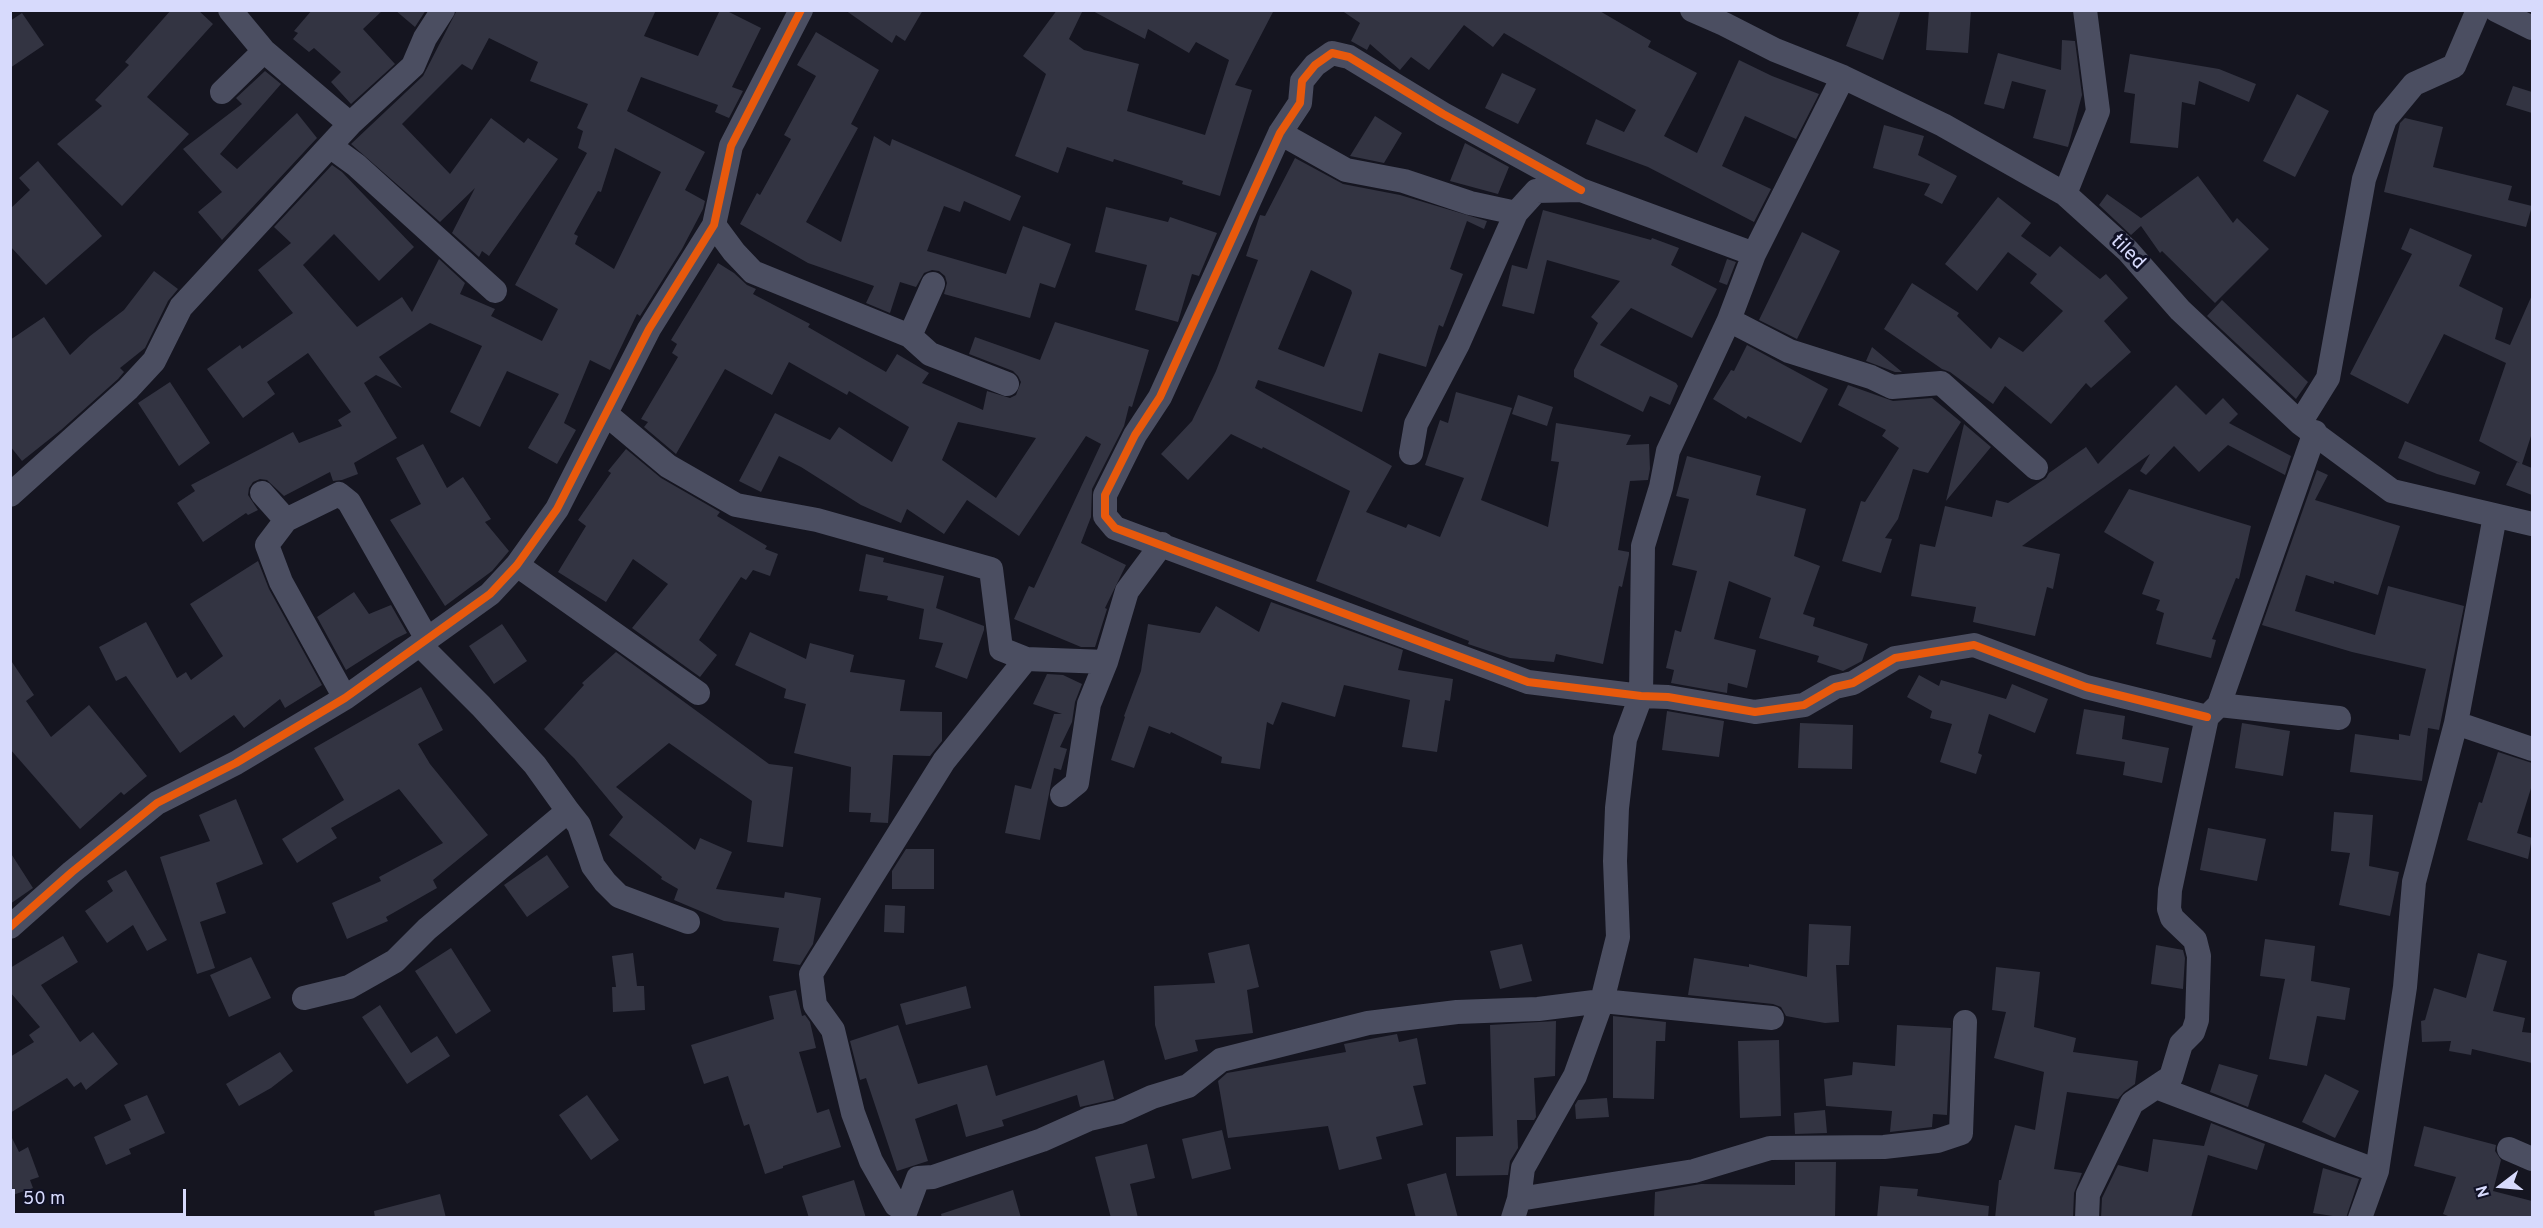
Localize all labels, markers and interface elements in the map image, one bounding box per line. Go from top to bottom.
street label: tiled [2104,230,2150,276]
north arrow [2471,1156,2531,1216]
scale bar [15,1177,189,1215]
text: N [2472,1183,2495,1199]
text: 50 m [23,1188,65,1211]

